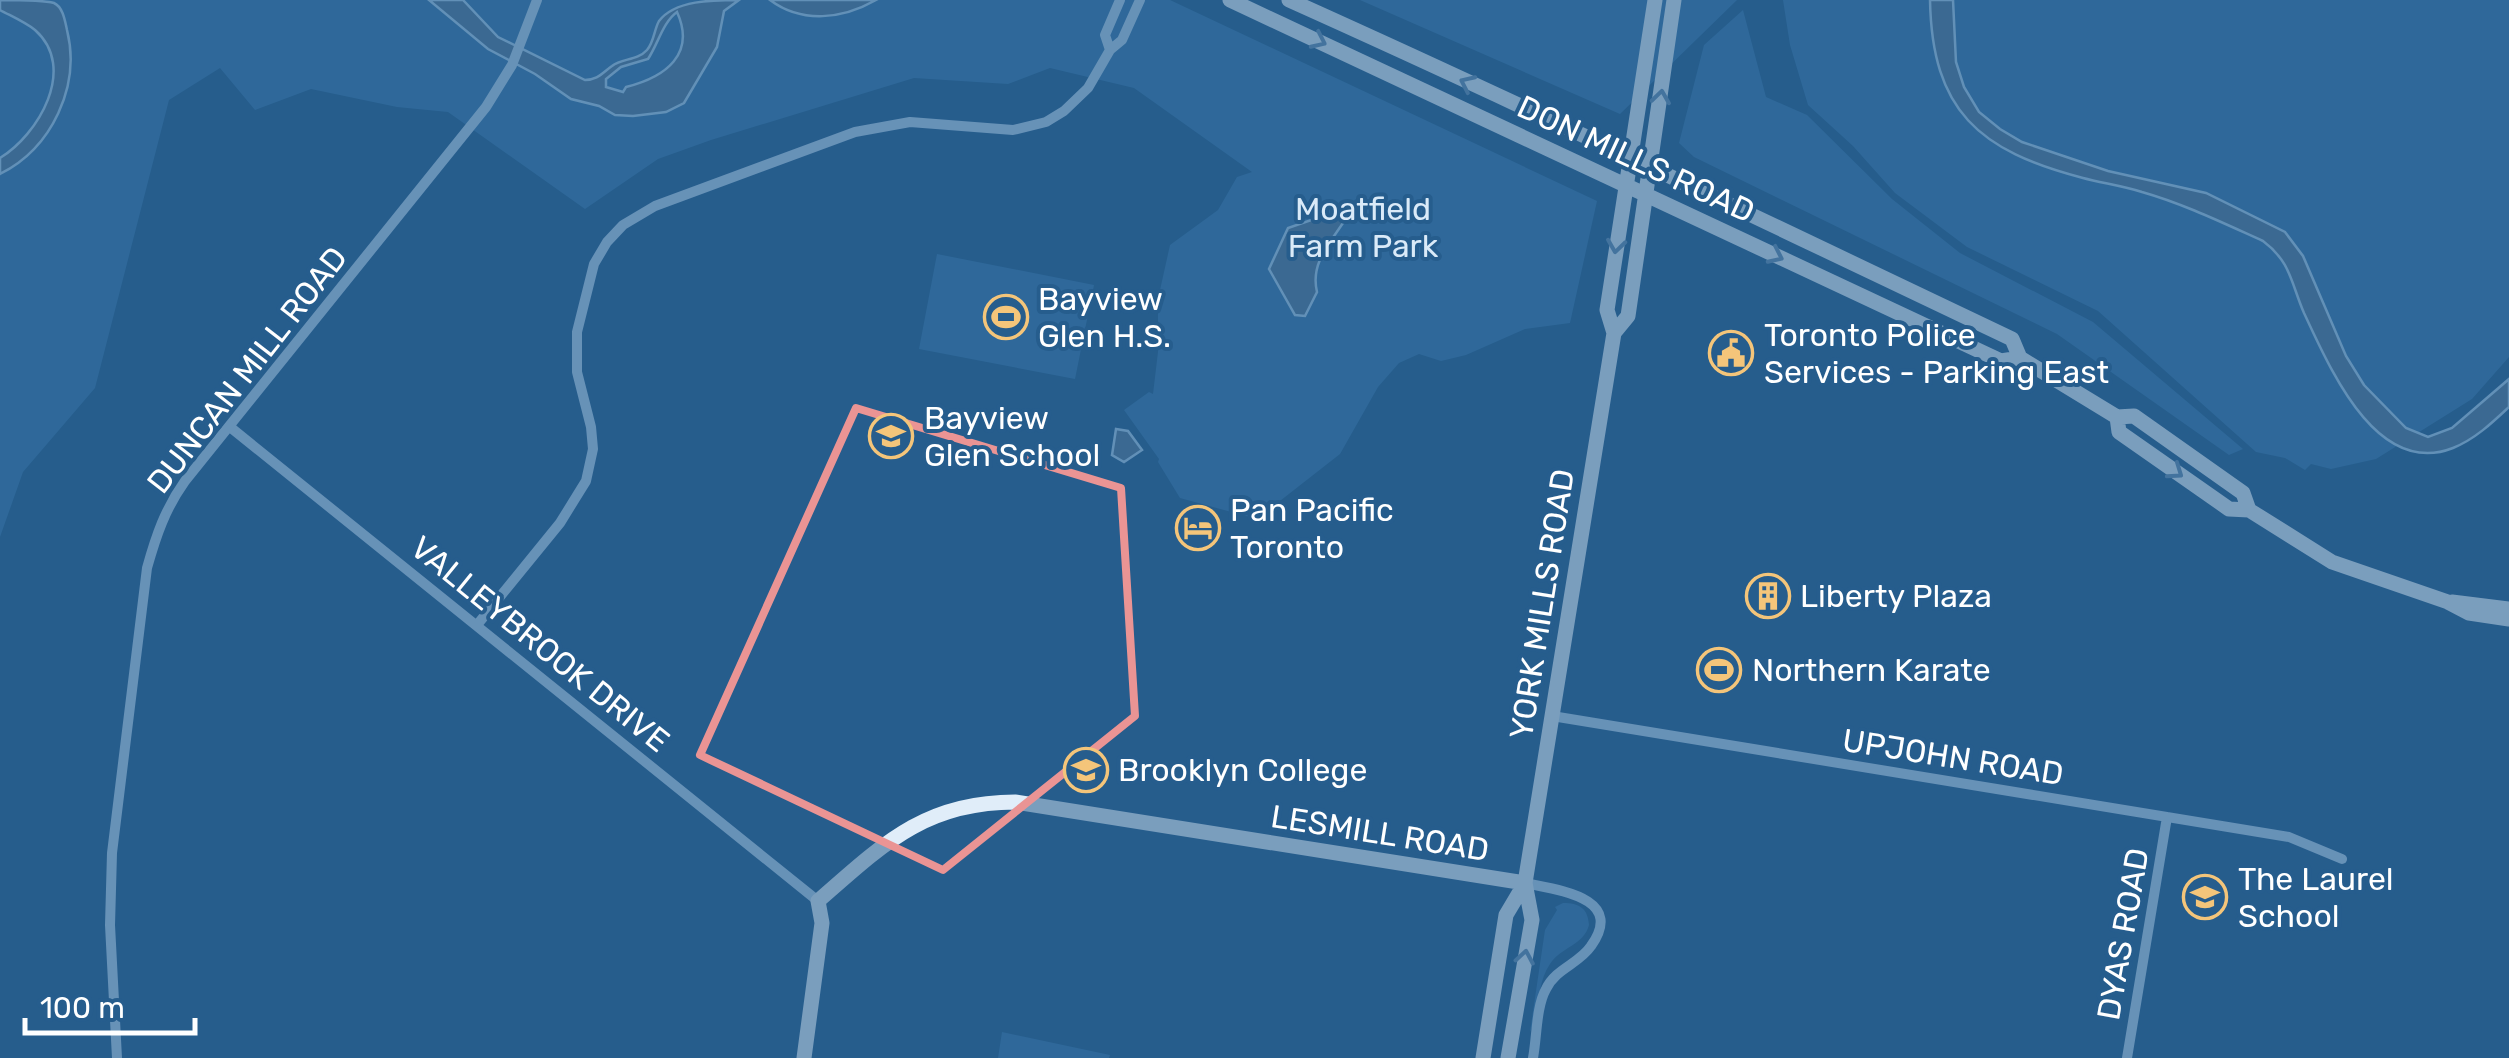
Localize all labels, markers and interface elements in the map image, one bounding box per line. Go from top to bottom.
one-way arrow [1309,28,1327,48]
one-way arrow [1459,76,1477,96]
street label: DON MILLS ROAD [1511,87,1761,231]
one-way arrow [1649,88,1670,105]
park label: Moatfield Farm Park [1288,190,1439,265]
one-way arrow [1606,238,1627,255]
street label: DUNCAN MILL ROAD [139,239,355,501]
one-way arrow [1766,243,1784,263]
place label: Bayview Glen H.S. [1038,280,1171,355]
sports icon: Bayview Glen H.S. [983,294,1029,340]
place label: Toronto Police Services - Parking East [1764,316,2109,391]
public building icon: Toronto Police Services - Parking East [1708,330,1754,376]
place label: Bayview Glen School [924,399,1100,474]
school or university icon: Bayview Glen School [868,413,914,459]
one-way arrow [2164,460,2183,478]
street label: YORK MILLS ROAD [1502,466,1582,742]
place label: Pan Pacific Toronto [1230,491,1394,566]
hotel icon: Pan Pacific Toronto [1175,505,1221,551]
street label: VALLEYBROOK DRIVE [403,528,677,760]
building icon: Liberty Plaza [1745,573,1791,619]
place label: Liberty Plaza [1800,577,1992,615]
sports icon: Northern Karate [1696,647,1742,693]
place label: Northern Karate [1752,651,1991,689]
street label: UPJOHN ROAD [1840,721,2066,793]
school or university icon: Brooklyn College [1063,747,1109,793]
place label: Brooklyn College [1118,751,1367,789]
street label: LESMILL ROAD [1268,797,1492,869]
street label: DYAS ROAD [2089,845,2157,1023]
place label: The Laurel School [2238,860,2394,935]
school or university icon: The Laurel School [2182,874,2228,920]
one-way arrow [1514,948,1535,965]
scale bar [25,973,195,1035]
text: 100 m [40,990,125,1026]

